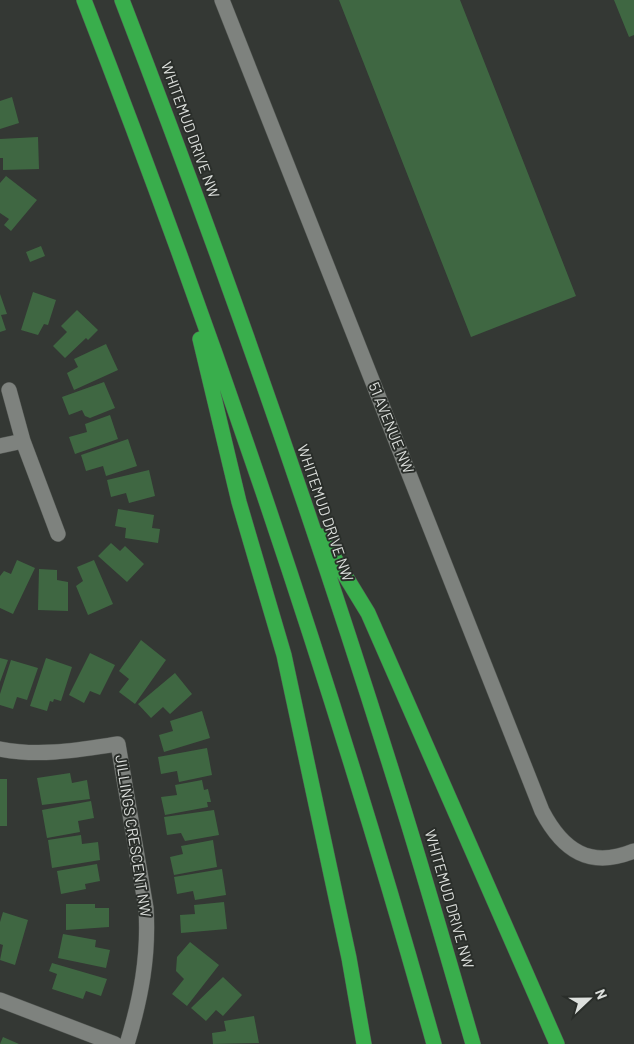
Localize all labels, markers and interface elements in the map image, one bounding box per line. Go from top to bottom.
street label: WHITEMUD DRIVE NW [158,59,224,200]
street label: 51 AVENUE NW [365,379,418,476]
street label: WHITEMUD DRIVE NW [294,442,358,583]
street label: JILLINGS CRESCENT NW [112,754,156,918]
street label: WHITEMUD DRIVE NW [422,827,478,970]
north arrow [564,974,614,1024]
text: N [592,986,611,1001]

